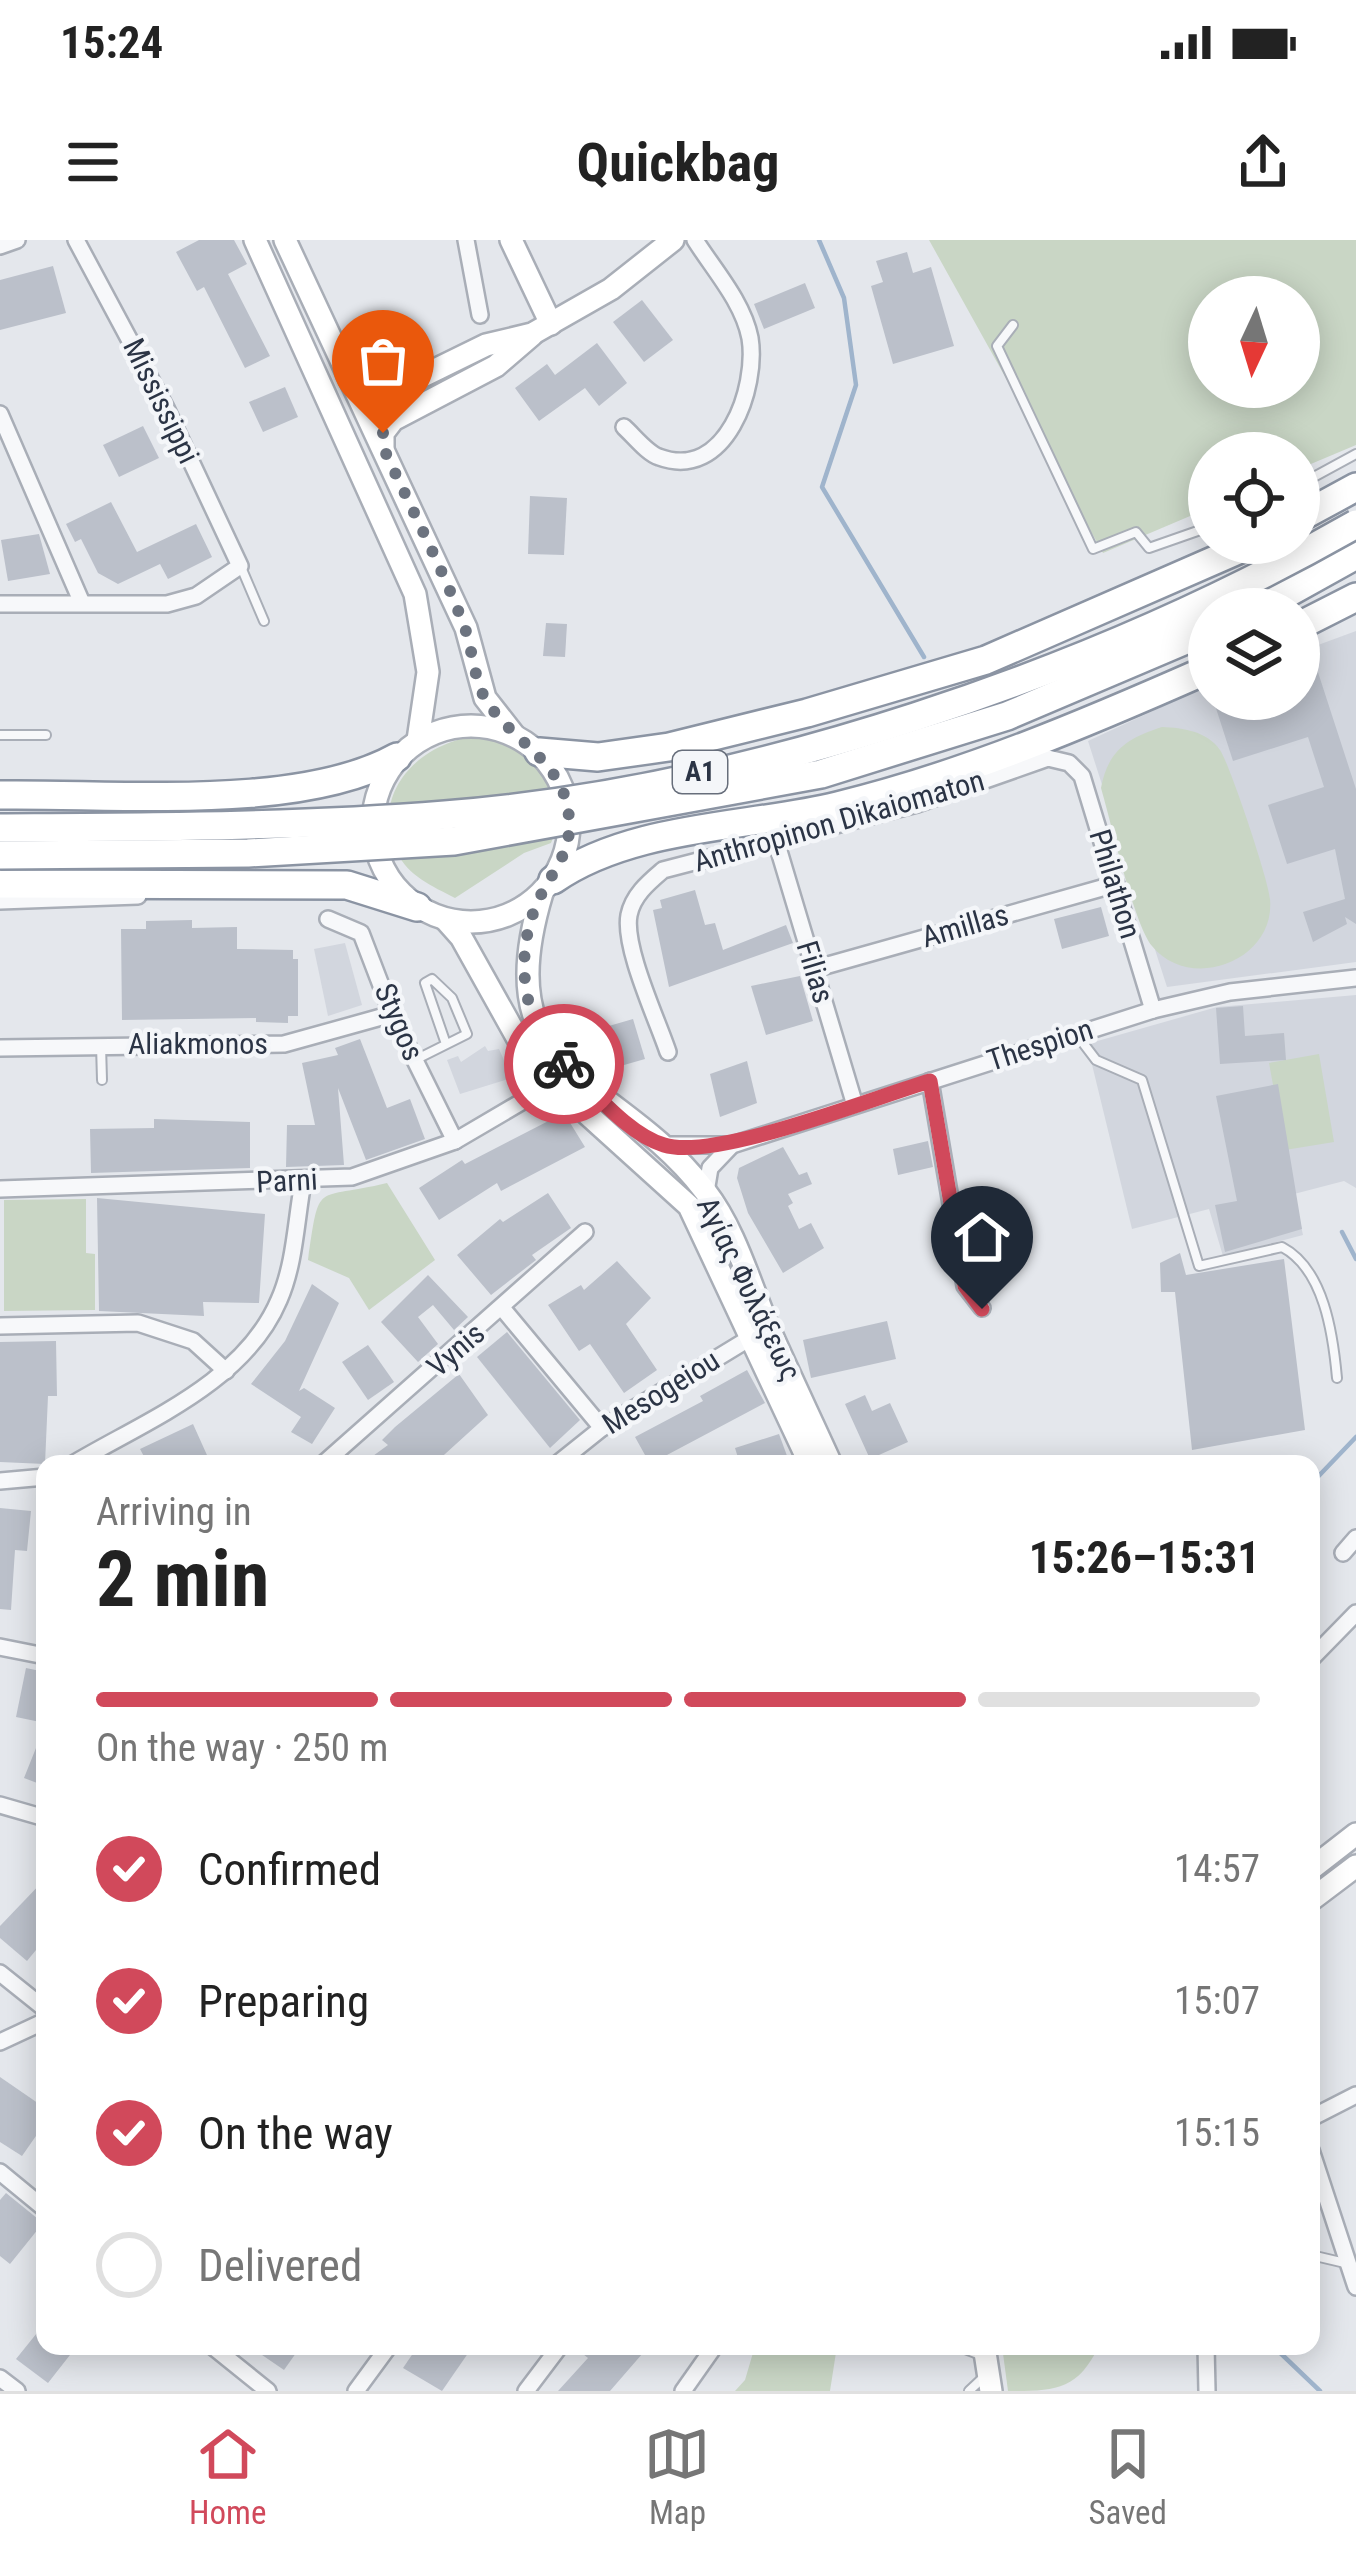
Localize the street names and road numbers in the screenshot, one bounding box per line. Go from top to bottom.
street label: Mississippi [116,333,207,469]
road number: A1 [673,751,727,793]
street label: Anthropinon Dikaiomaton [689,762,988,879]
street label: Philathon [1082,825,1149,943]
street label: Amillas [917,896,1012,955]
street label: Filias [790,937,841,1007]
street label: Stygos [368,978,431,1066]
street label: Thespion [983,1011,1097,1078]
street label: Aliakmonos [128,1026,268,1061]
street label: Parni [255,1161,319,1200]
street label: Αγίας Φυλάξεως [690,1191,809,1386]
street label: Vynis [420,1315,491,1384]
street label: Mesogeiou [596,1342,725,1441]

